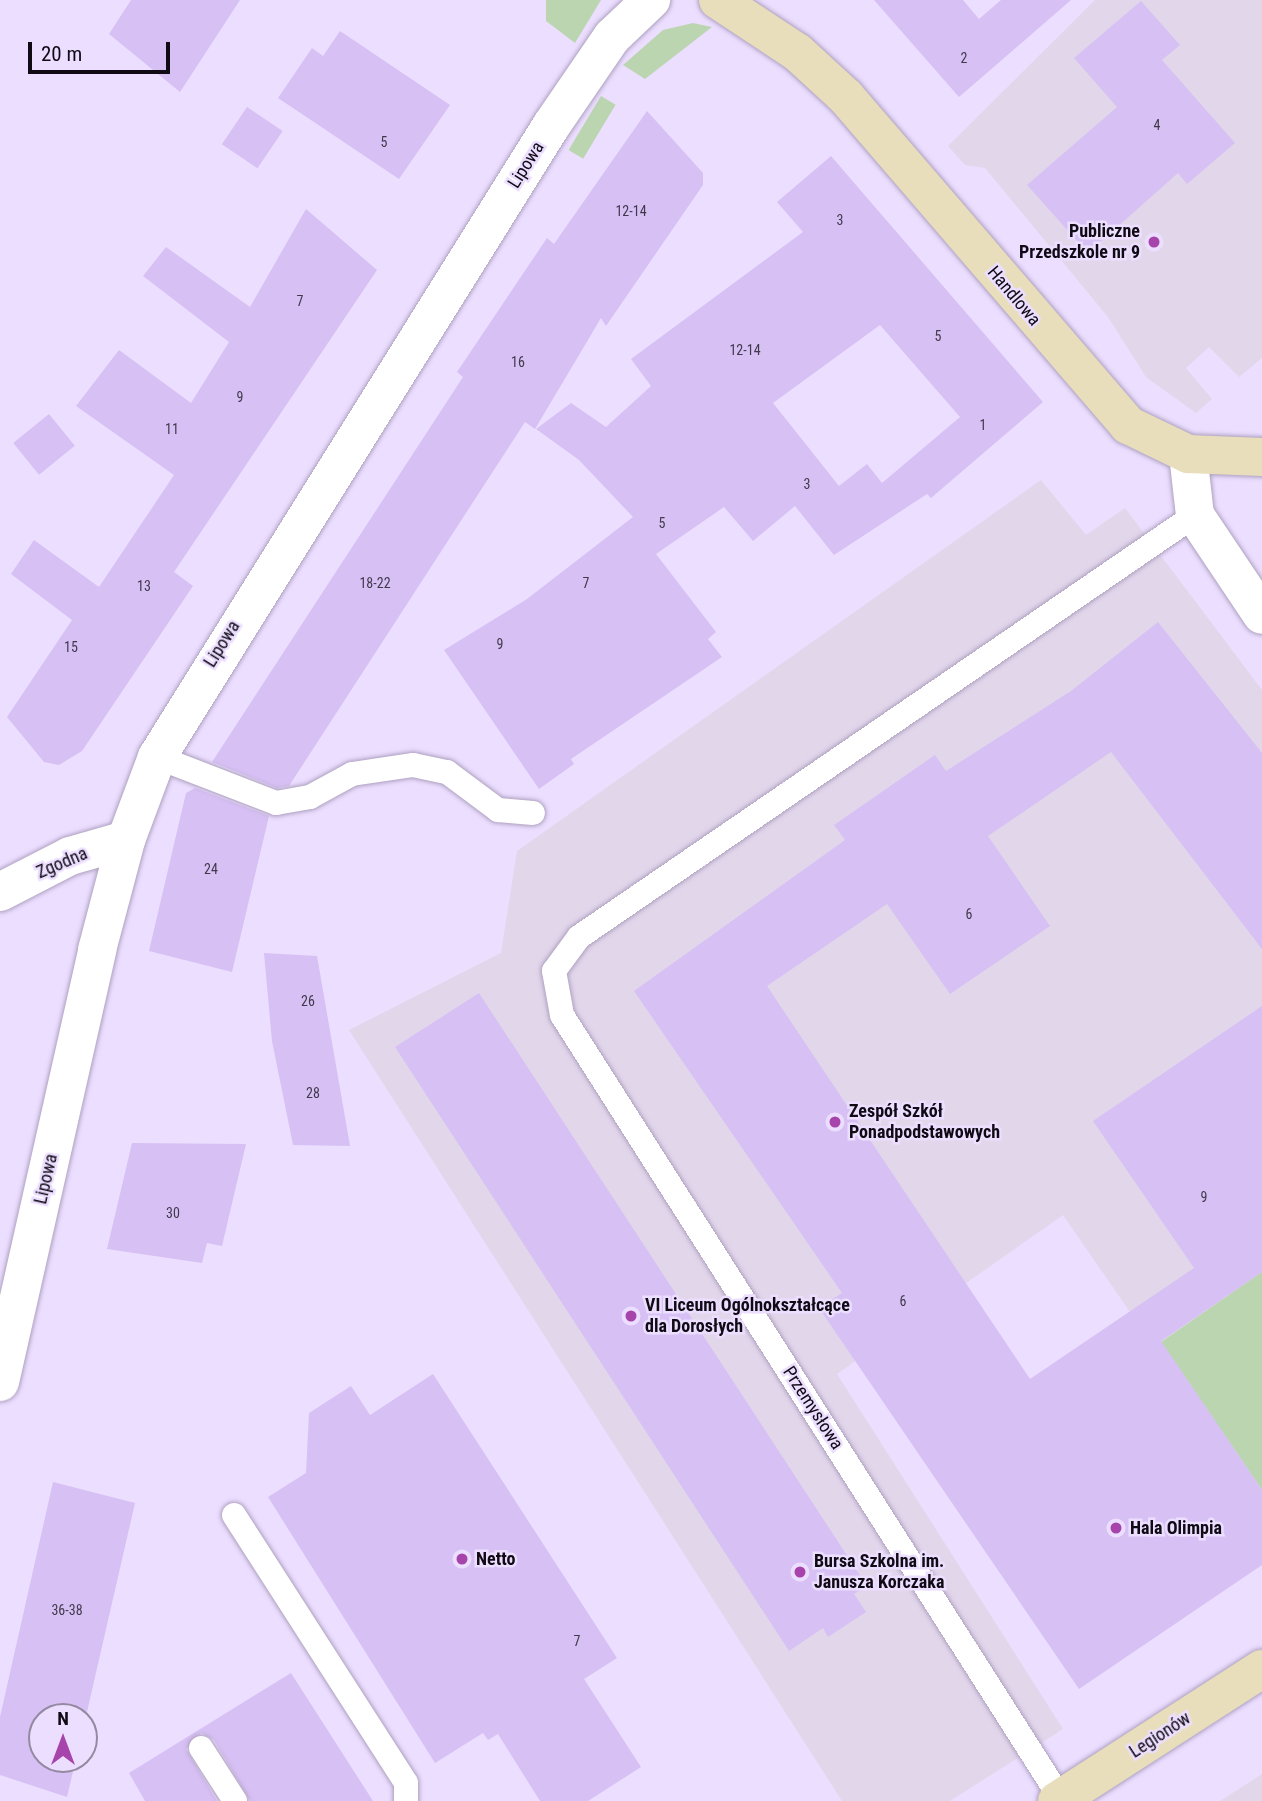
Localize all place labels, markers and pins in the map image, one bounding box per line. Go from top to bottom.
place label: Publiczne Przedszkole nr 9 [1019,221,1140,264]
marker: Publiczne Przedszkole nr 9 [1146,234,1162,250]
place label: Zespół Szkół Ponadpodstawowych [849,1101,1000,1144]
marker: Zespół Szkół Ponadpodstawowych [827,1114,843,1130]
place label: VI Liceum Ogólnokształcące dla Dorosłych [645,1295,850,1338]
marker: VI Liceum Ogólnokształcące dla Dorosłych [623,1308,639,1324]
place label: Hala Olimpia [1130,1517,1222,1539]
marker: Hala Olimpia [1108,1520,1124,1536]
place label: Netto [476,1548,515,1570]
marker: Netto [454,1551,470,1567]
place label: Bursa Szkolna im. Janusza Korczaka [814,1551,944,1594]
marker: Bursa Szkolna im. Janusza Korczaka [792,1564,808,1580]

